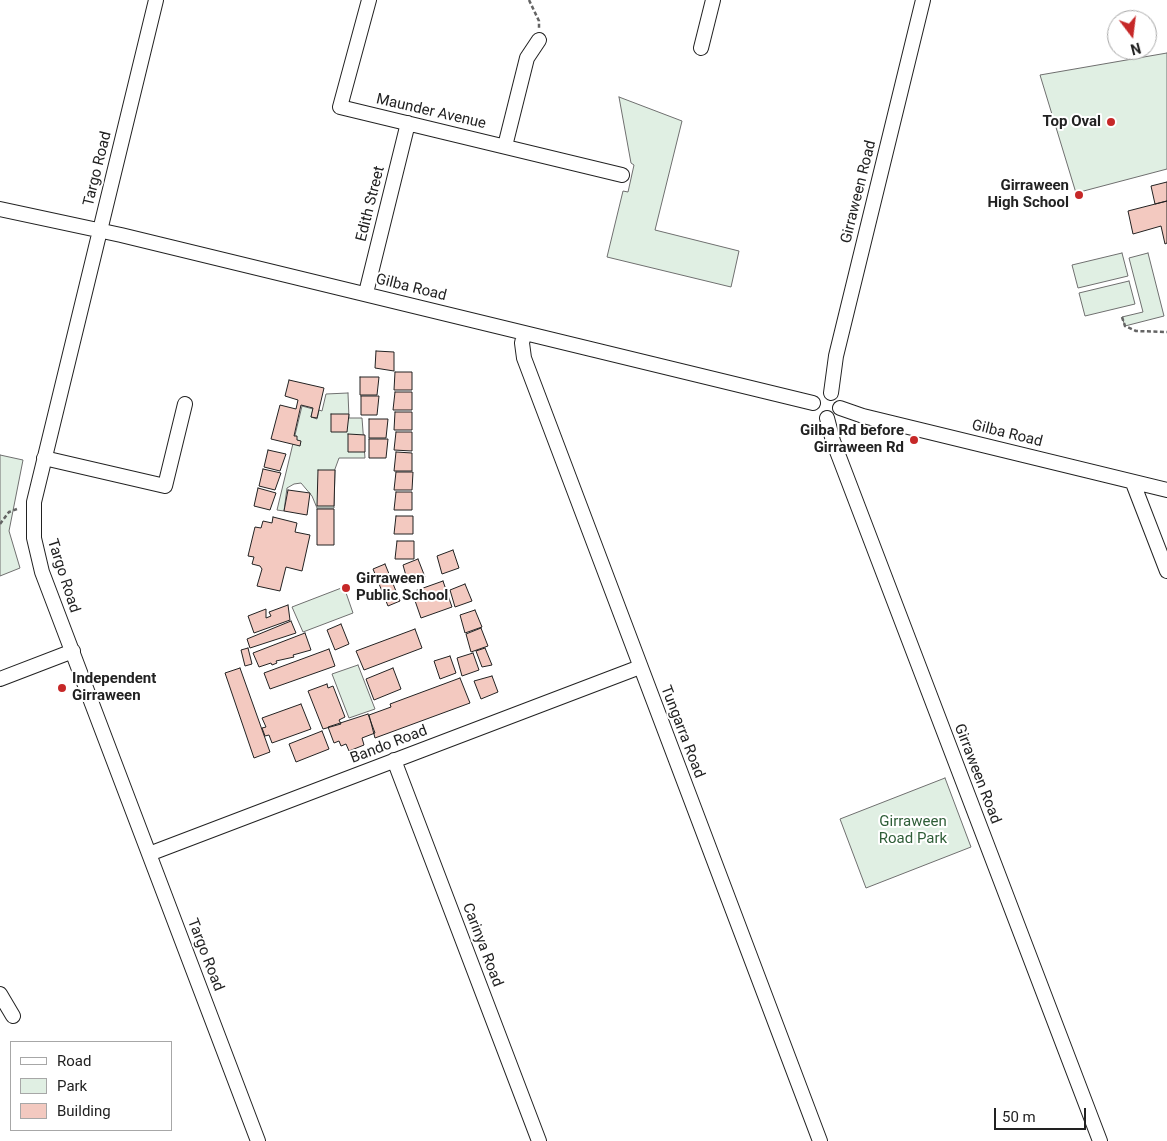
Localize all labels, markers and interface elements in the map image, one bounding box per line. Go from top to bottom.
north arrow [1107,10,1157,60]
text: N [1129,40,1142,58]
street label: Maunder Avenue [374,91,488,133]
place label: Top Oval [1043,113,1101,131]
marker: Top Oval [1105,116,1117,128]
street label: Targo Road [80,130,116,208]
street label: Girraween Road [838,139,880,245]
street label: Edith Street [353,164,389,244]
place label: Girraween High School [987,177,1069,212]
marker: Girraween High School [1073,189,1085,201]
street label: Gilba Road [374,271,448,305]
street label: Gilba Road [970,417,1044,451]
place label: Gilba Rd before Girraween Rd [800,422,904,457]
marker: Gilba Rd before Girraween Rd [908,434,920,446]
street label: Targo Road [43,537,83,615]
place label: Girraween Public School [356,570,448,605]
marker: Girraween Public School [340,582,352,594]
place label: Independent Girraween [72,670,156,705]
marker: Independent Girraween [56,682,68,694]
street label: Tungarra Road [656,683,708,781]
street label: Bando Road [348,722,430,768]
street label: Girraween Road [950,722,1004,826]
park label: Girraween Road Park [879,813,947,848]
street label: Carinya Road [458,901,506,989]
street label: Targo Road [183,916,227,994]
legend [10,1041,172,1131]
text: Road [57,1052,91,1070]
text: Park [57,1077,87,1095]
scale bar [997,1098,1090,1130]
text: Building [57,1102,111,1120]
text: 50 m [1002,1108,1036,1126]

